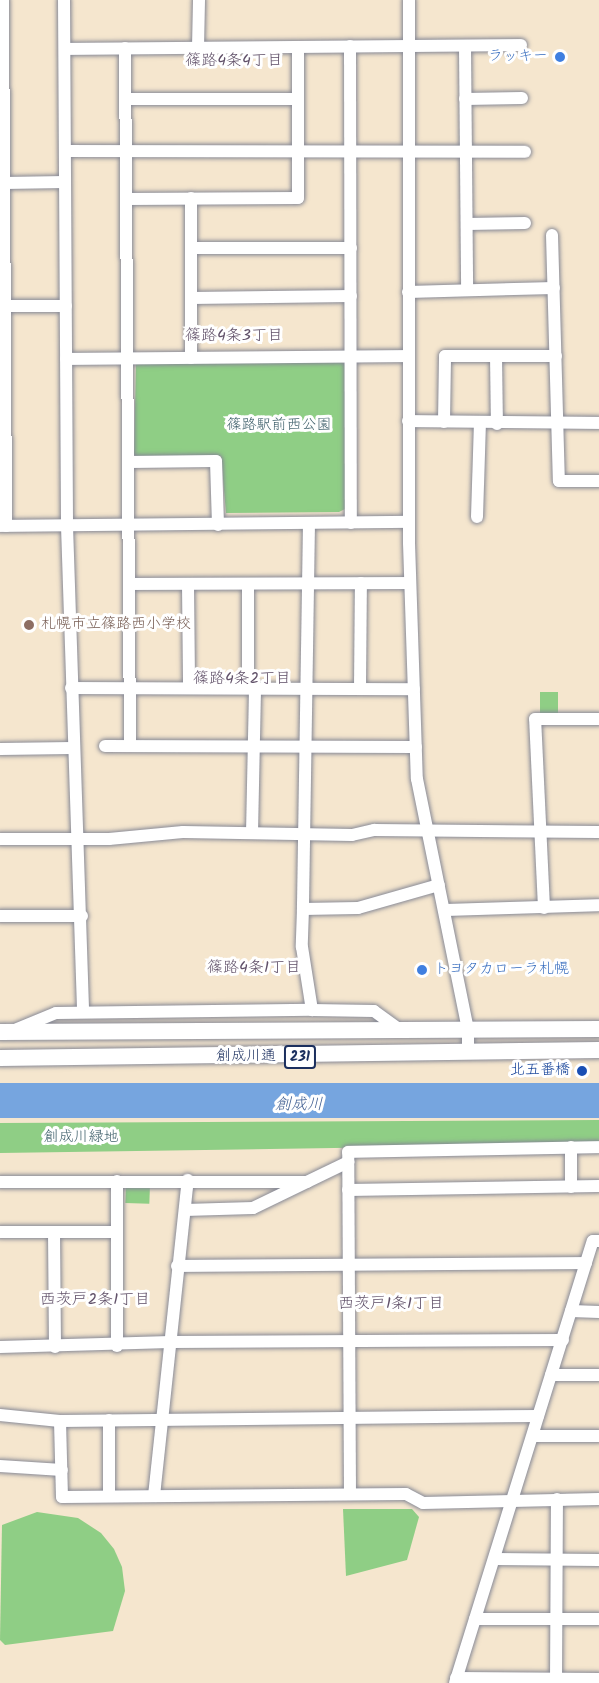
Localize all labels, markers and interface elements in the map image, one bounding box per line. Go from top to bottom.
place label: ラッキー [488,48,548,66]
marker: ラッキー [553,50,567,64]
district label: 篠路4条4丁目 [185,51,283,71]
district label: 篠路4条3丁目 [185,326,283,346]
park label: 篠路駅前西公園 [227,417,331,435]
place label: 札幌市立篠路西小学校 [41,616,191,634]
marker: 札幌市立篠路西小学校 [22,618,36,632]
district label: 篠路4条2丁目 [193,669,291,689]
district label: 篠路4条1丁目 [207,958,301,978]
place label: トヨタカローラ札幌 [434,961,569,979]
marker: トヨタカローラ札幌 [415,963,429,977]
road number: 231 [284,1046,316,1068]
street label: 創成川通 [216,1048,276,1066]
place label: 北五番橋 [510,1062,570,1080]
marker: 北五番橋 [575,1064,589,1078]
water label: 創成川 [275,1095,323,1115]
park label: 創成川緑地 [44,1129,118,1147]
district label: 西茨戸2条1丁目 [40,1290,150,1310]
district label: 西茨戸1条1丁目 [338,1294,444,1314]

